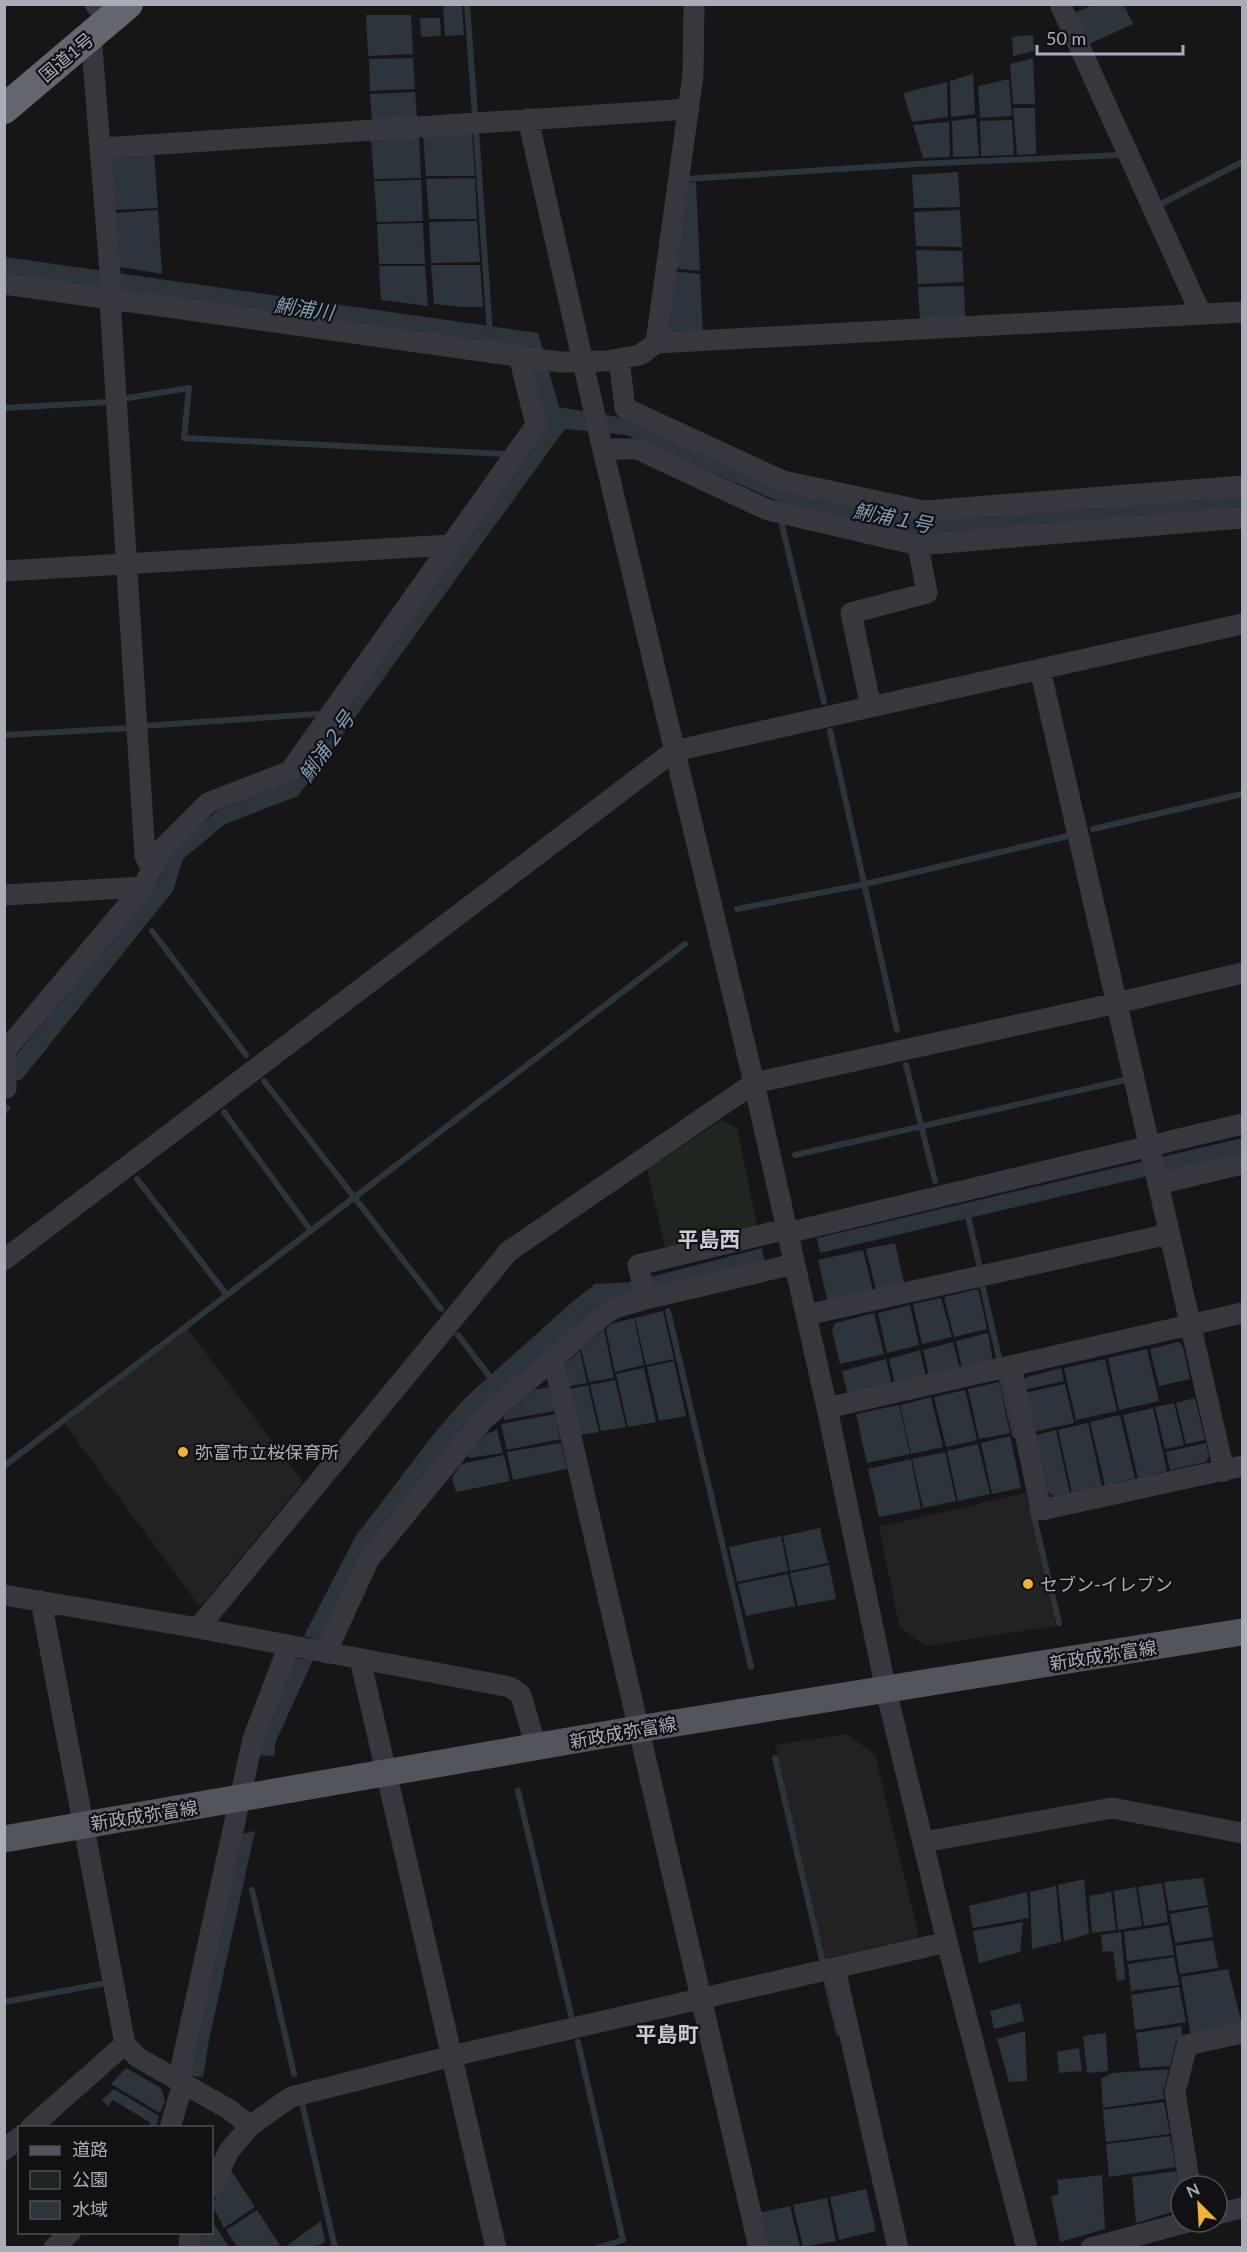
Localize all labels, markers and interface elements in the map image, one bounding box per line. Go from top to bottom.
scale bar [1037,18,1182,56]
text: 50 m [1046,27,1086,49]
street label: 国道1号 [34,28,98,86]
water label: 鯏浦川 [273,292,337,324]
water label: 鯏浦１号 [851,498,937,537]
water label: 鯏浦２号 [293,705,360,786]
district label: 平島西 [678,1226,741,1251]
place label: 弥富市立桜保育所 [195,1441,339,1463]
marker: 弥富市立桜保育所 [176,1445,190,1459]
place label: セブン-イレブン [1040,1573,1173,1595]
marker: セブン-イレブン [1021,1577,1035,1591]
street label: 新政成弥富線 [1048,1636,1158,1674]
street label: 新政成弥富線 [568,1712,678,1752]
street label: 新政成弥富線 [89,1796,199,1834]
district label: 平島町 [636,2021,699,2046]
legend [18,2126,213,2234]
text: 道路 [72,2138,108,2160]
text: 公園 [72,2168,108,2190]
north arrow [1169,2174,1229,2234]
text: N [1183,2179,1202,2201]
text: 水域 [72,2198,108,2220]

